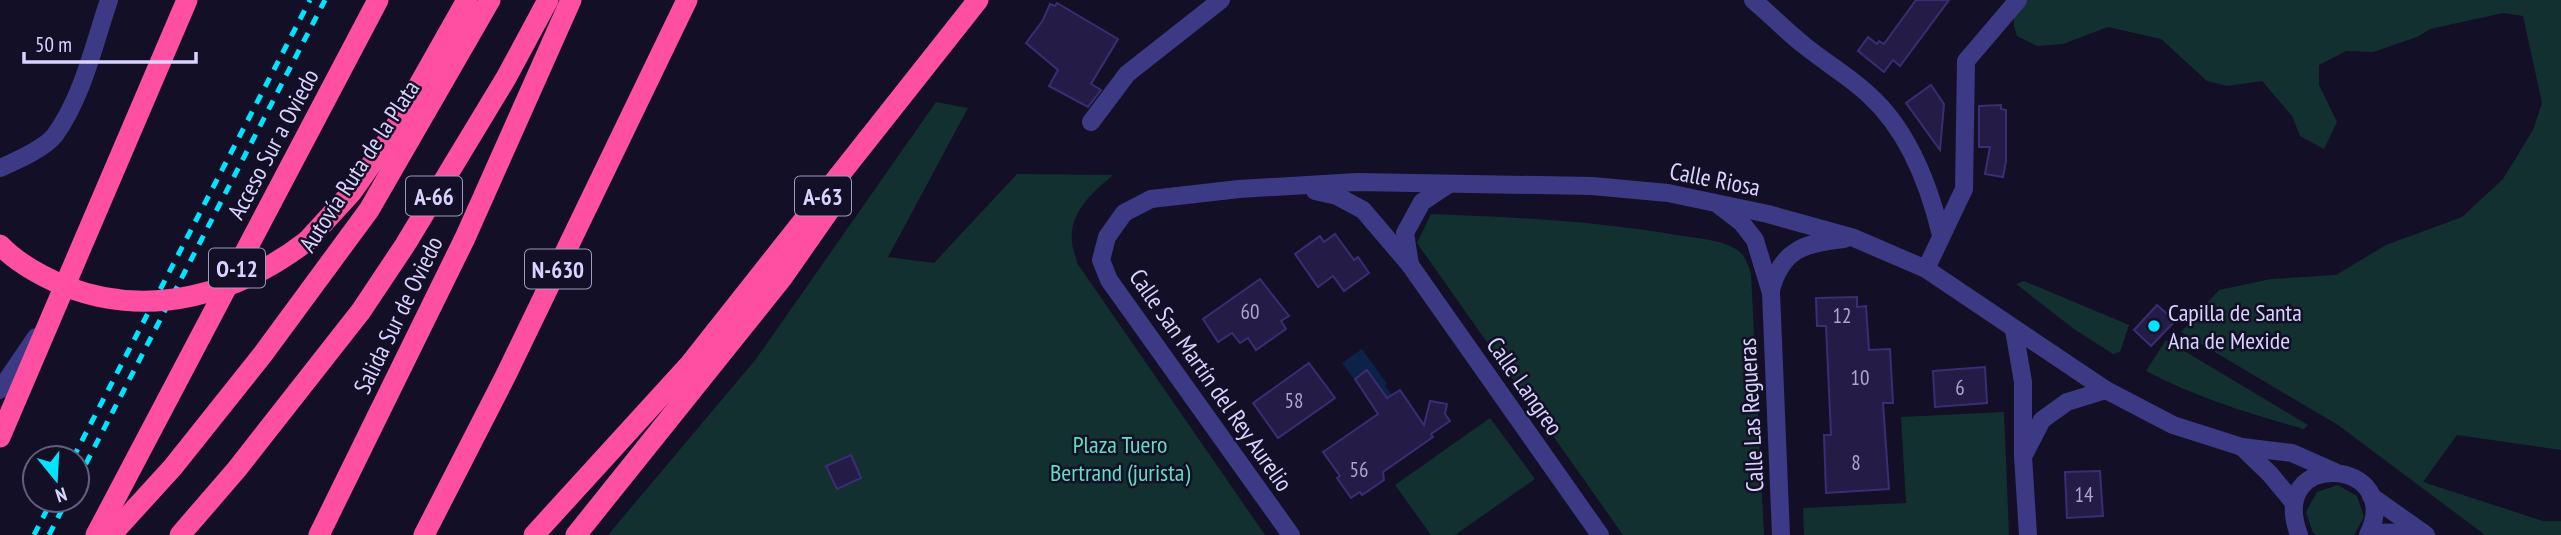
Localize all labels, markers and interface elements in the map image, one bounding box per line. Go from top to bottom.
scale bar [24,21,196,65]
text: 50 m [35,31,72,58]
street label: Acceso Sur a Oviedo [220,63,326,225]
street label: Autovía Ruta de la Plata [292,74,426,258]
street label: Calle Riosa [1667,155,1763,203]
road number: A-66 [406,176,462,216]
road number: A-63 [795,176,851,216]
street label: Salida Sur de Oviedo [346,231,450,399]
road number: O-12 [209,248,265,288]
road number: N-630 [525,250,591,288]
street label: Calle San Martín del Rey Aurelio [1122,263,1300,497]
place label: Capilla de Santa Ana de Mexide [2168,297,2302,356]
house number: 60 [1241,298,1259,325]
house number: 12 [1833,302,1851,329]
marker: Capilla de Santa Ana de Mexide [2146,318,2162,334]
street label: Calle Langreo [1480,331,1570,441]
street label: Calle Las Regueras [1731,337,1771,493]
house number: 10 [1851,364,1869,391]
house number: 6 [1955,374,1965,401]
house number: 58 [1285,387,1303,414]
park label: Plaza Tuero Bertrand (jurista) [1050,429,1190,488]
north arrow [21,444,91,514]
house number: 8 [1851,449,1861,476]
house number: 56 [1350,456,1368,483]
house number: 14 [2075,481,2094,508]
text: N [53,482,70,508]

